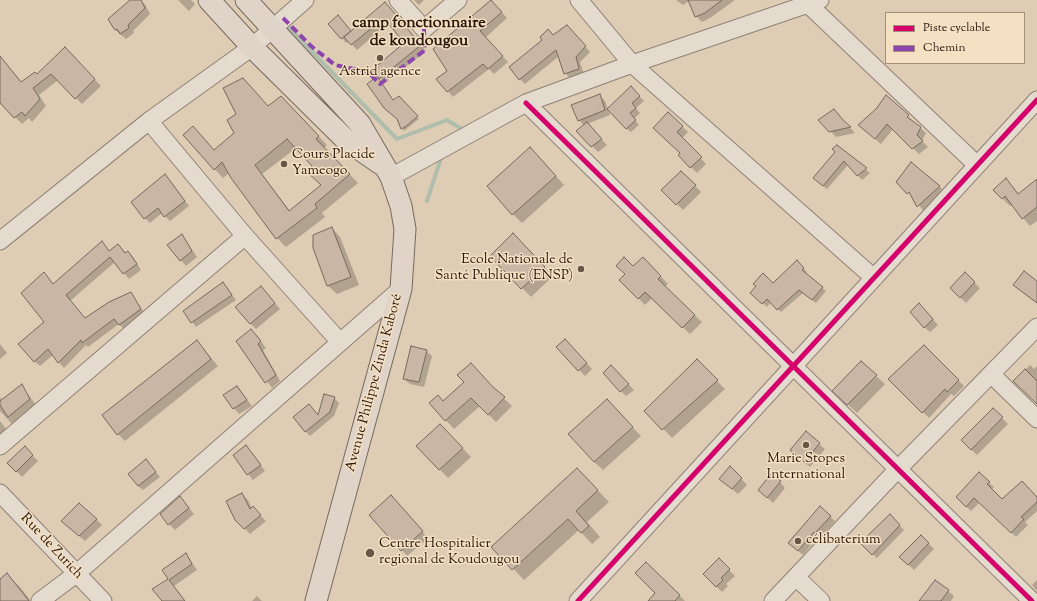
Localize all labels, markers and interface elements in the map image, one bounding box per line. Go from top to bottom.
legend [885,12,1025,64]
district label: camp fonctionnaire de koudougou [352,14,486,52]
text: Piste cyclable [923,19,990,37]
text: Chemin [923,39,966,57]
marker: Astrid agence [375,53,385,63]
place label: Astrid agence [339,65,421,81]
place label: Cours Placide Yameogo [292,148,375,180]
marker: Cours Placide Yameogo [279,159,289,169]
place label: Ecole Nationale de Santé Publique (ENSP) [435,253,573,286]
marker: Ecole Nationale de Santé Publique (ENSP) [576,264,586,274]
street label: Avenue Philippe Zinda Kaboré [343,292,407,474]
marker: Marie Stopes International [801,440,811,450]
place label: Marie Stopes International [767,452,845,484]
street label: Rue de Zurich [16,511,86,583]
place label: célibaterium [806,533,881,549]
marker: célibaterium [793,536,803,546]
place label: Centre Hospitalier regional de Koudougou [379,537,519,570]
marker: Centre Hospitalier regional de Koudougou [364,547,376,559]

